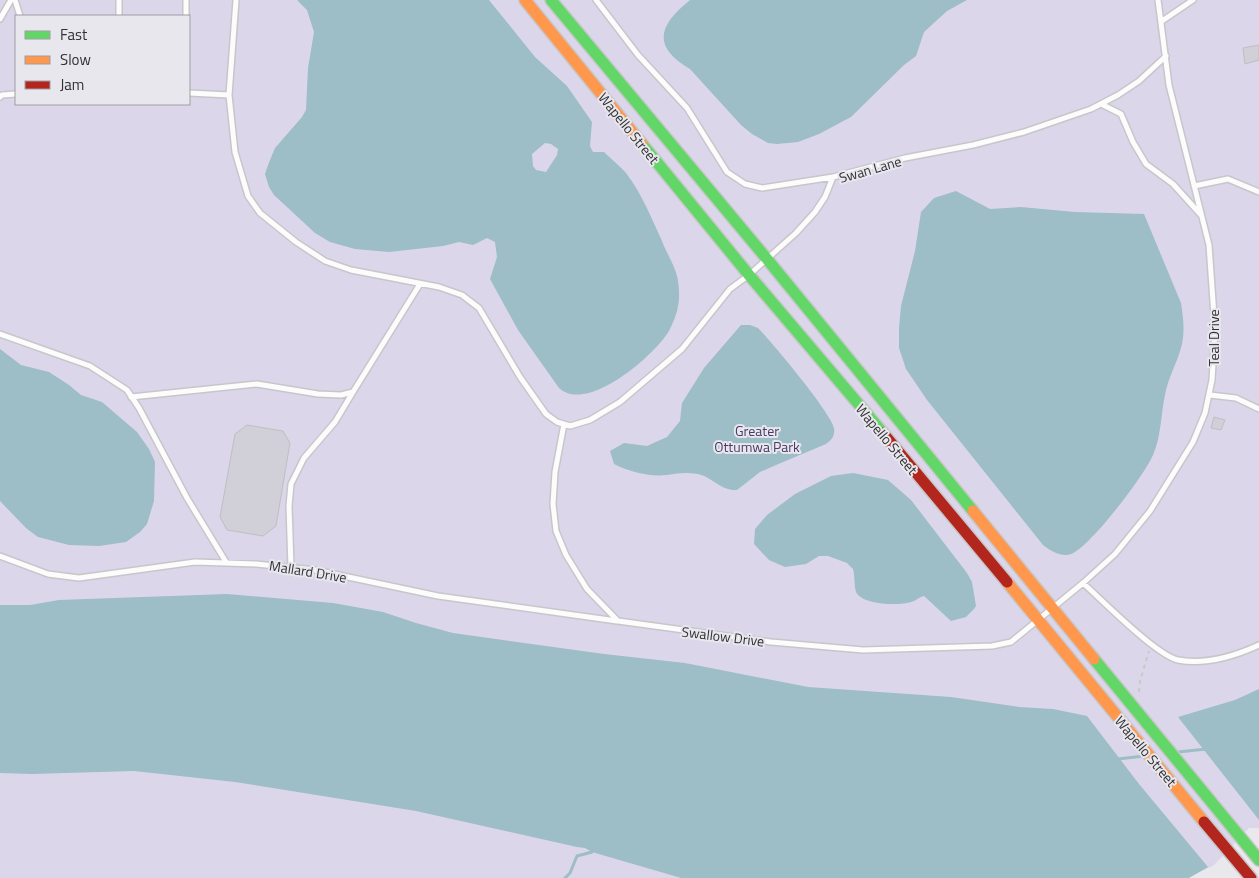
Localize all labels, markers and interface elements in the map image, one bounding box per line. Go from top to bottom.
legend [15,15,190,105]
text: Fast [60,23,88,46]
text: Slow [60,48,91,71]
text: Jam [60,73,84,96]
street label: Wapello Street [594,88,664,168]
street label: Swan Lane [836,150,904,188]
street label: Teal Drive [1203,309,1224,367]
street label: Wapello Street [851,399,923,479]
park label: Greater Ottumwa Park [714,420,800,457]
street label: Mallard Drive [268,555,348,587]
street label: Swallow Drive [680,621,766,651]
street label: Wapello Street [1110,711,1182,791]

